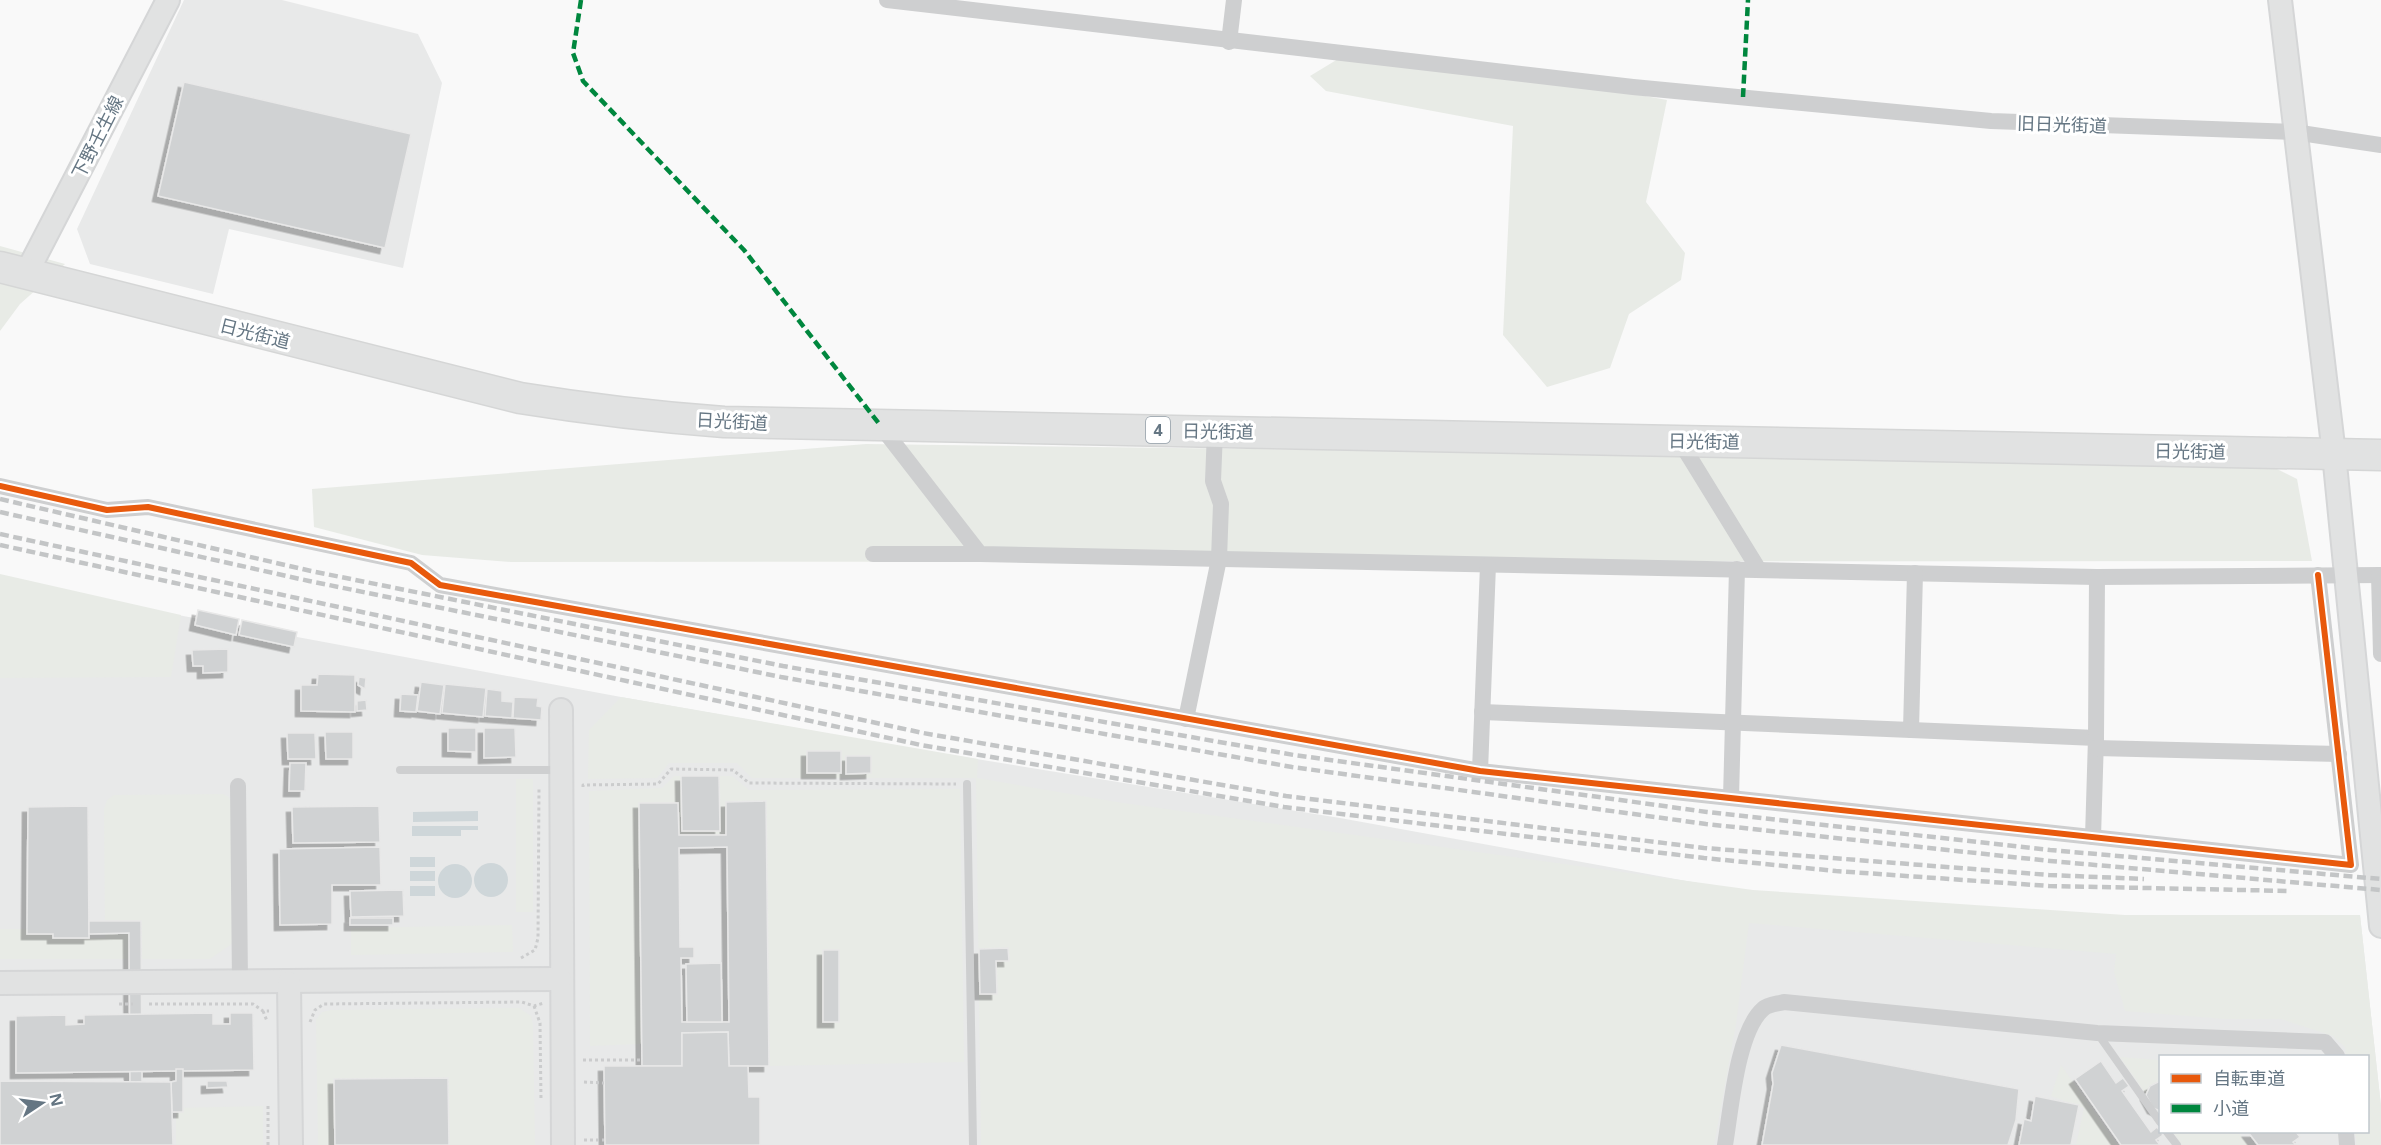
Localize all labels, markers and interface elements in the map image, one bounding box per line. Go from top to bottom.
street label: 下野壬生線 [66,91,128,183]
street label: 旧日光街道 [2017,110,2107,138]
street label: 日光街道 [217,313,293,353]
street label: 日光街道 [695,407,769,435]
road number: 4 [1146,417,1170,443]
street label: 日光街道 [1182,418,1254,444]
street label: 日光街道 [1668,428,1740,454]
street label: 日光街道 [2154,438,2226,464]
legend [2159,1055,2369,1133]
text: 自転車道 [2213,1066,2285,1090]
north arrow [12,1073,72,1133]
text: N [44,1091,69,1108]
text: 小道 [2213,1096,2249,1120]

